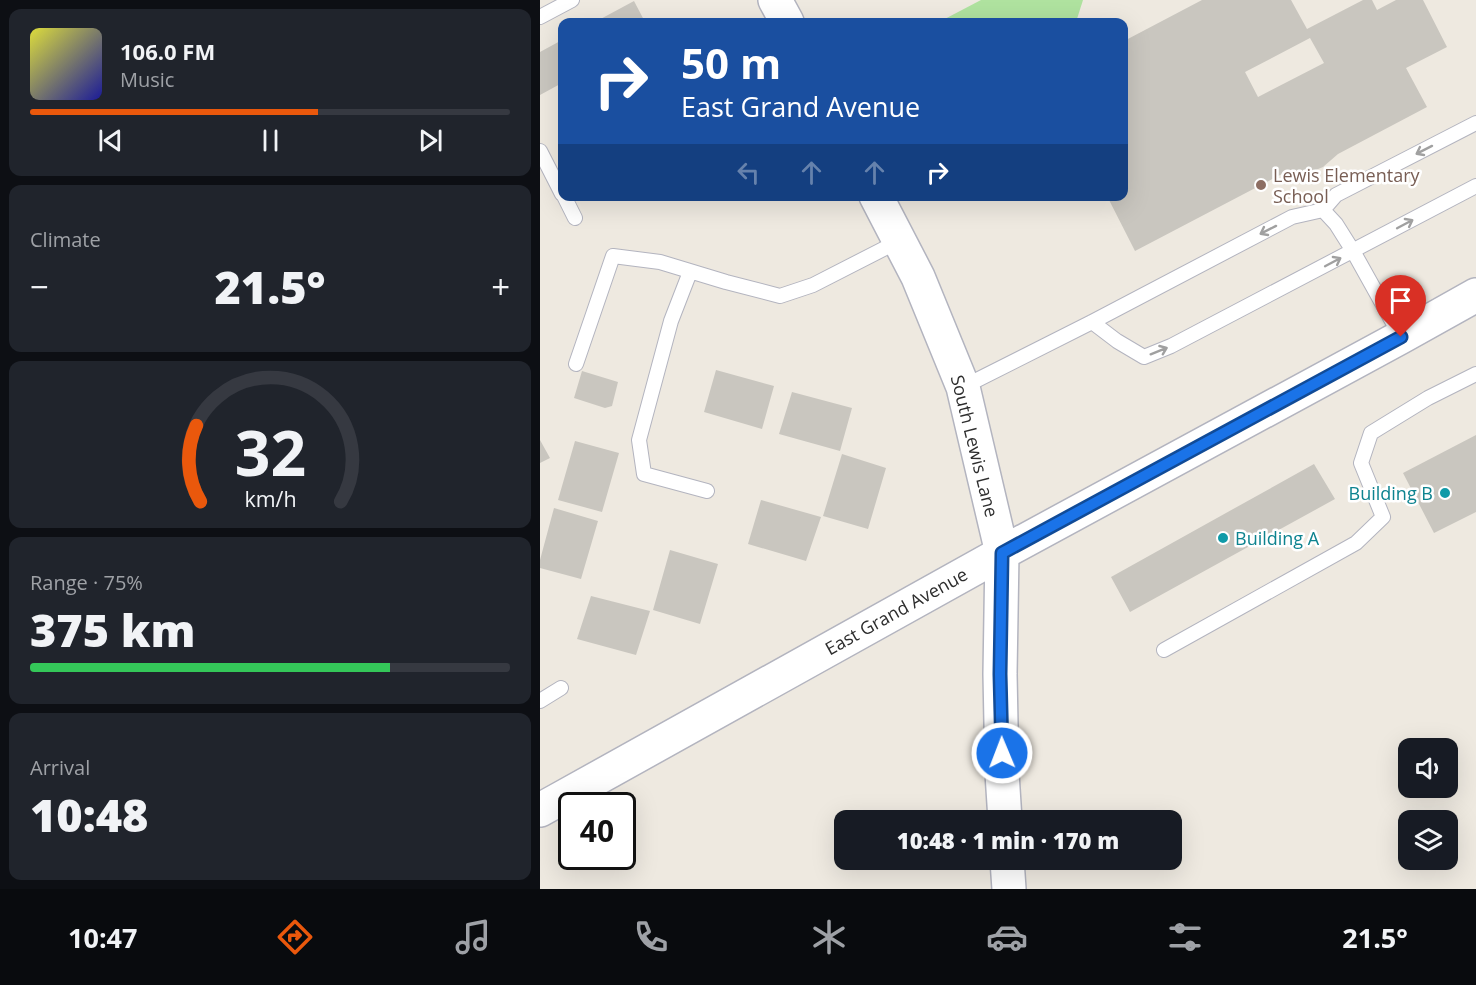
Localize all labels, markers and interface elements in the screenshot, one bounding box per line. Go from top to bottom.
text: 50 m [681,34,781,91]
text: 106.0 FM [120,36,215,66]
icon: right [582,42,660,120]
text: Music [120,66,174,93]
text: East Grand Avenue [681,88,920,125]
icon: previous [94,124,127,157]
icon: pause [254,124,287,157]
icon: next [414,124,447,157]
one-way arrow [1415,144,1433,156]
icon: left [732,156,765,189]
icon: ahead [795,156,828,189]
icon: ahead [858,156,891,189]
icon: right [921,156,954,189]
place label: Lewis Elementary School [1273,163,1420,208]
marker: Lewis Elementary School [1254,178,1268,192]
one-way arrow [1395,218,1413,229]
one-way arrow [1260,225,1278,236]
text: Climate [30,226,101,253]
text: 21.5° [214,256,326,317]
one-way arrow [1323,256,1341,267]
text: − [30,264,49,309]
text: + [491,264,510,309]
pin [1375,275,1426,337]
icon: arrive [1384,284,1417,317]
one-way arrow [1149,345,1168,356]
street label: South Lewis Lane [946,372,1004,520]
text: 32 [234,409,306,494]
place label: Building B [1349,481,1433,505]
text: km/h [244,484,296,513]
marker: Building B [1438,486,1452,500]
place label: Building A [1235,526,1320,550]
marker: Building A [1216,531,1230,545]
street label: East Grand Avenue [820,562,972,660]
text: Range · 75% [30,569,143,596]
text: 375 km [30,599,195,660]
position arrow [970,721,1034,785]
map controls [1398,738,1458,870]
button: sound [1398,738,1458,798]
text: Arrival [30,754,90,781]
text: 10:48 [30,784,148,845]
speed limit sign: 40 [558,792,636,870]
button: layers [1398,810,1458,870]
text: 10:48 · 1 min · 170 m [897,825,1119,855]
icon: directions [274,916,316,958]
icon: music [452,916,494,958]
icon: phone [630,916,672,958]
icon: climate [808,916,850,958]
icon: car [986,916,1028,958]
icon: filters [1164,916,1206,958]
text: 10:47 [68,919,138,956]
text: 21.5° [1342,919,1408,956]

